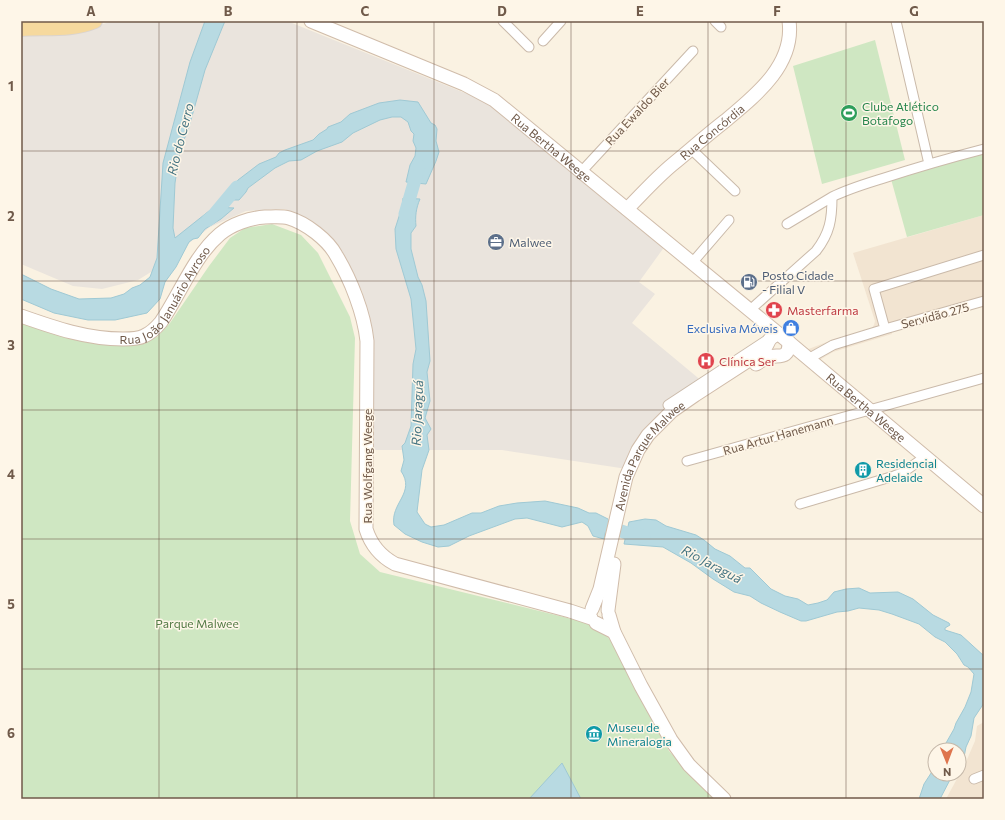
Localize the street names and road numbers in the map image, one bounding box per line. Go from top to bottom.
street label: Rua Ewaldo Bier [602,74,672,148]
street label: Rua Concórdia [677,101,747,163]
street label: Rua Bertha Weege [509,110,594,184]
street label: Rua João Januário Ayroso [119,243,213,346]
street label: Servidão 275 [899,299,971,331]
street label: Rua Bertha Weege [824,370,909,444]
street label: Avenida Parque Malwee [611,397,687,512]
street label: Rua Wolfgang Weege [360,409,374,523]
street label: Rua Artur Hanemann [721,413,835,457]

